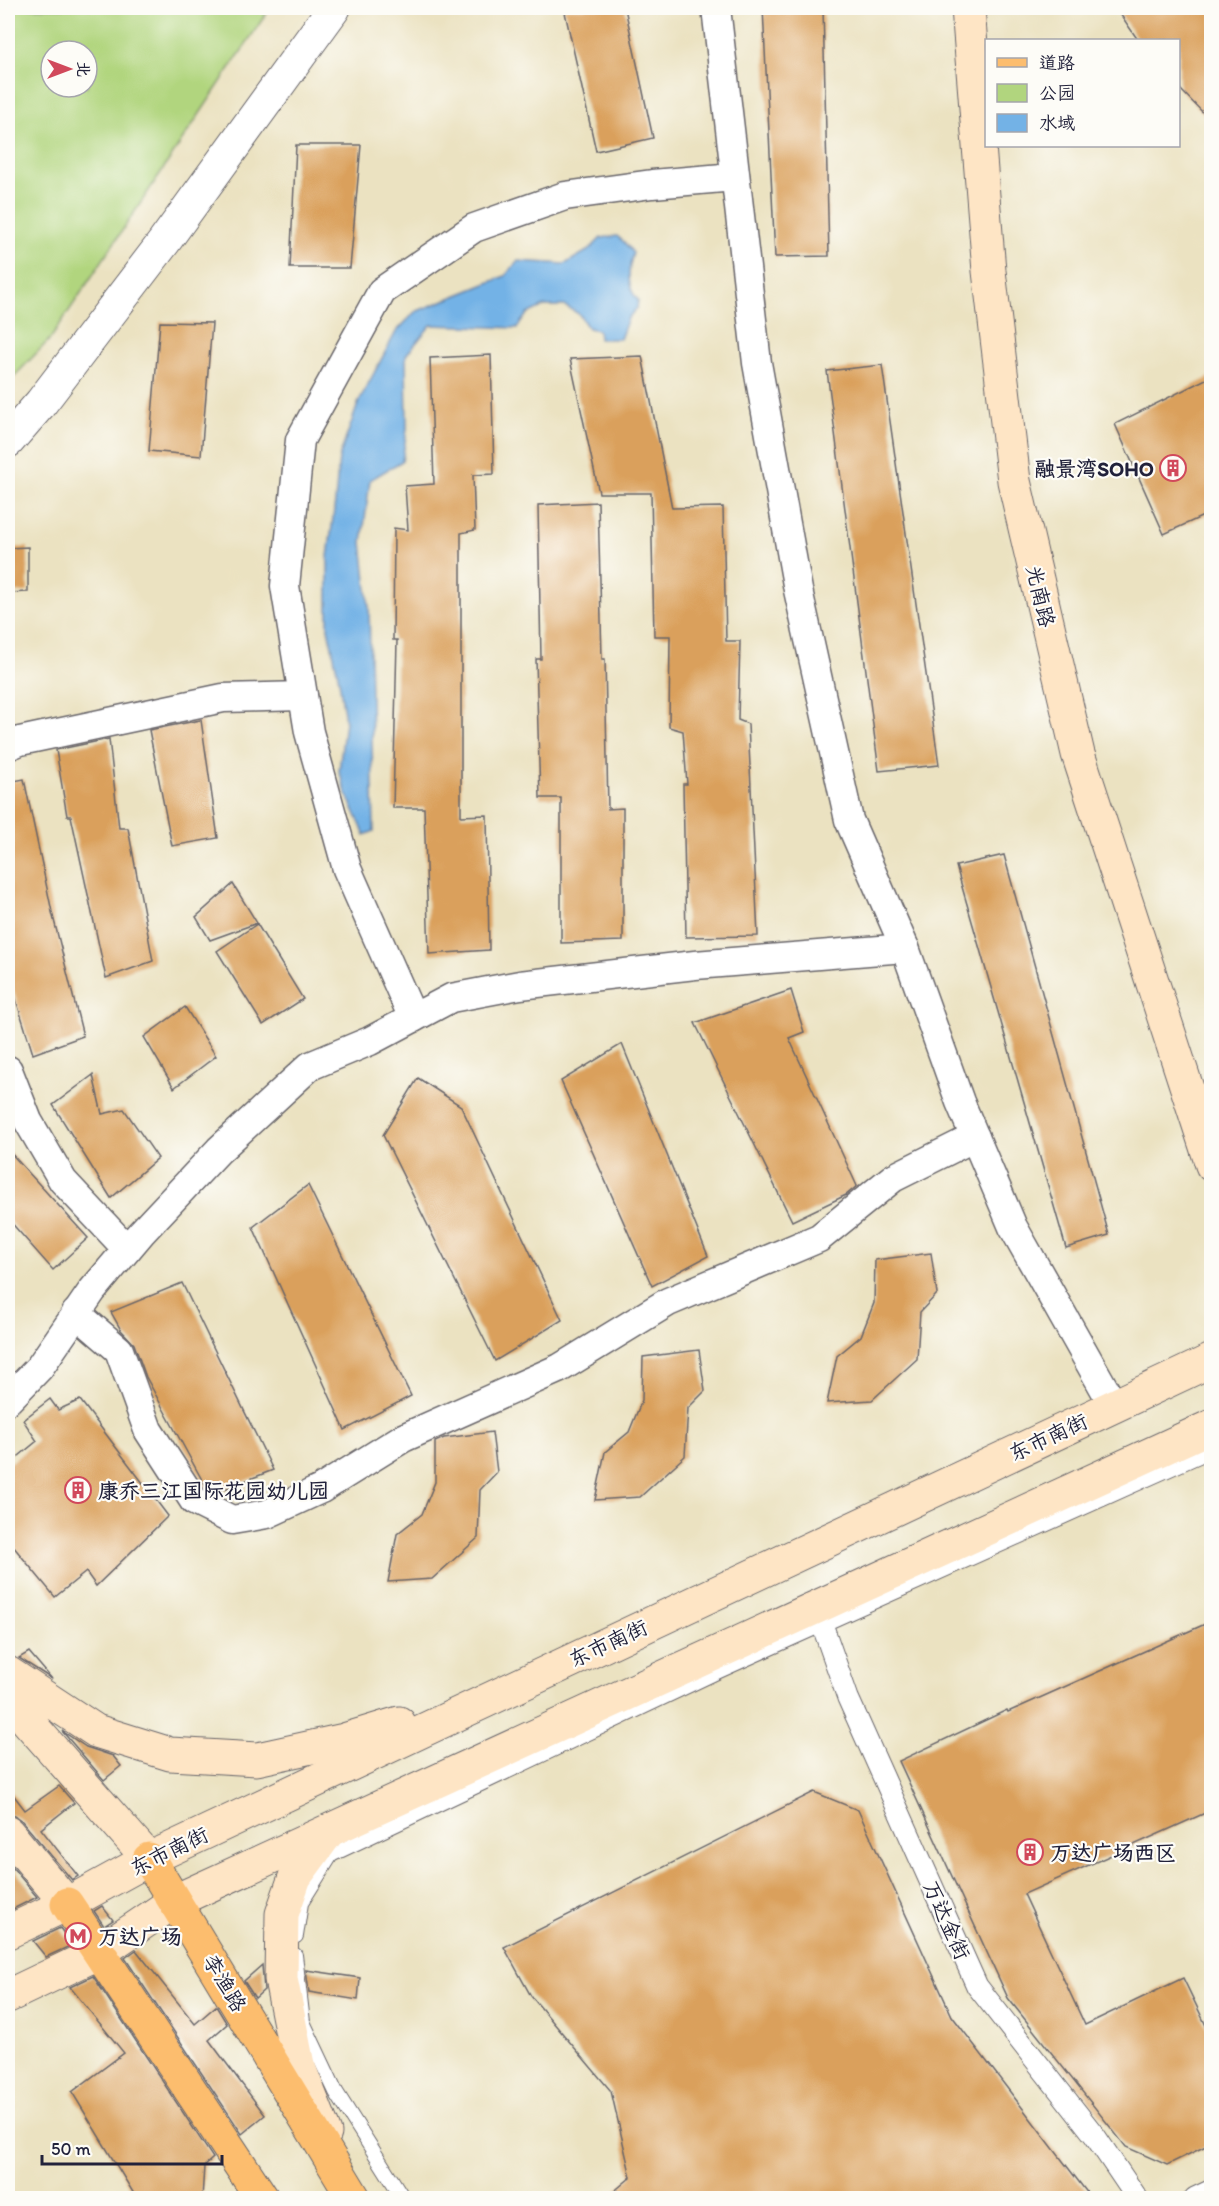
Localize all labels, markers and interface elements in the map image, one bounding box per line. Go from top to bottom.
north arrow [39,39,99,99]
legend [985,39,1180,147]
text: 道路 [1039,52,1075,74]
text: 北 [74,61,93,77]
text: 公园 [1039,82,1075,104]
text: 水域 [1039,112,1075,134]
building icon: 融景湾SOHO [1158,453,1188,483]
place label: 融景湾SOHO [1034,456,1154,481]
street label: 光南路 [1022,562,1060,630]
street label: 东市南街 [1005,1408,1091,1466]
building icon: 康乔三江国际花园幼儿园 [63,1475,93,1505]
place label: 康乔三江国际花园幼儿园 [98,1478,329,1503]
street label: 东市南街 [565,1614,651,1672]
street label: 东市南街 [126,1821,212,1881]
building icon: 万达广场西区 [1015,1837,1045,1867]
place label: 万达广场西区 [1050,1840,1176,1865]
street label: 万达金街 [918,1877,976,1963]
metro station icon: 万达广场 [63,1921,93,1951]
place label: 万达广场 [98,1924,182,1949]
street label: 李渔路 [198,1950,252,2016]
scale bar [42,2128,222,2166]
text: 50 m [51,2138,91,2160]

